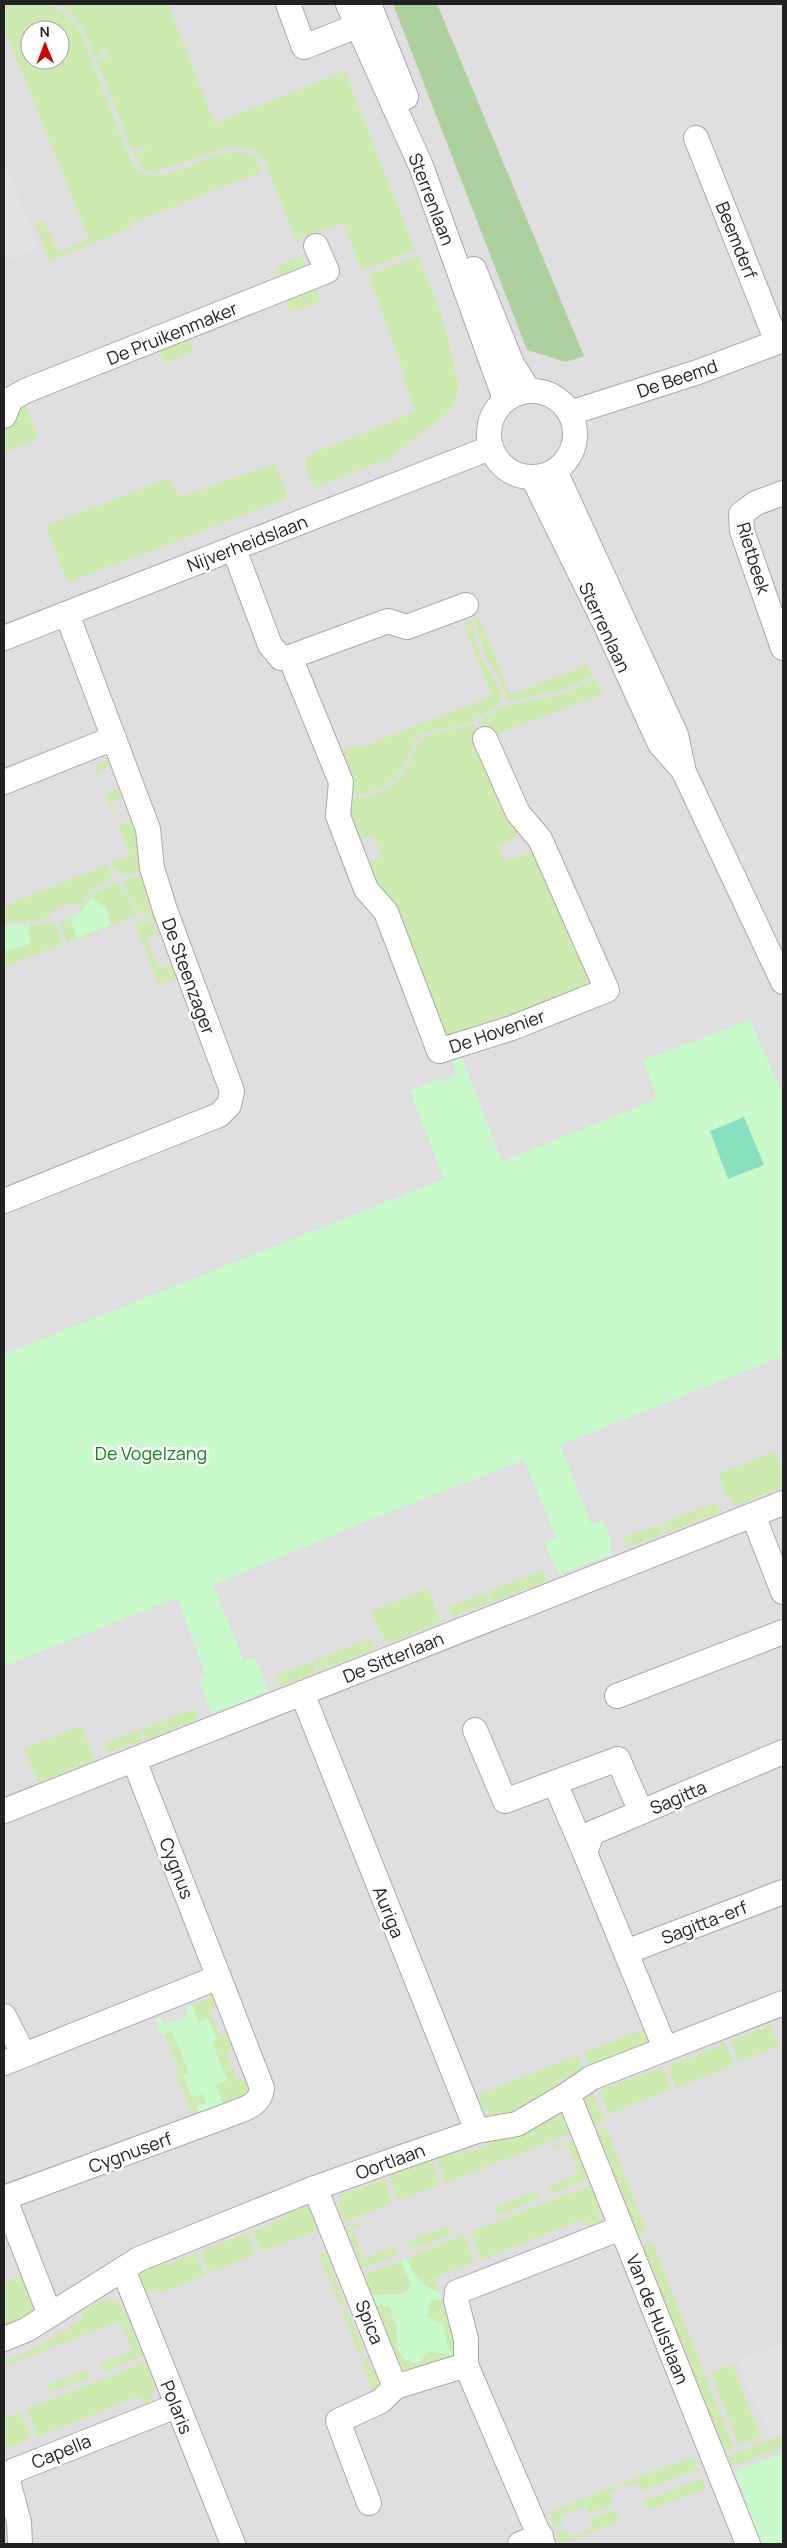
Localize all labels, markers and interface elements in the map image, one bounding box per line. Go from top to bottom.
north arrow [20,20,70,70]
text: N [40,22,50,41]
street label: Sterrenlaan [403,149,461,249]
street label: Beemderf [711,198,764,283]
street label: De Pruikenmaker [103,296,241,370]
street label: De Beemd [633,353,721,403]
street label: Nijverheidslaan [183,509,311,577]
street label: Rietbeek [732,519,777,598]
street label: Sterrenlaan [574,578,636,676]
street label: De Steenzager [157,914,221,1038]
street label: De Hovenier [446,1003,549,1059]
park label: De Vogelzang [95,1441,207,1465]
street label: De Sitterlaan [339,1626,447,1688]
street label: Sagitta [646,1774,710,1820]
street label: Cygnus [154,1834,200,1902]
street label: Auriga [368,1883,410,1941]
street label: Sagitta-erf [658,1894,751,1949]
street label: Cygnuserf [85,2126,176,2178]
street label: Oortlaan [352,2137,428,2185]
street label: Van de Hulstlaan [621,2251,695,2387]
street label: Spica [350,2296,390,2348]
street label: Polaris [155,2377,199,2437]
street label: Capella [28,2428,94,2474]

